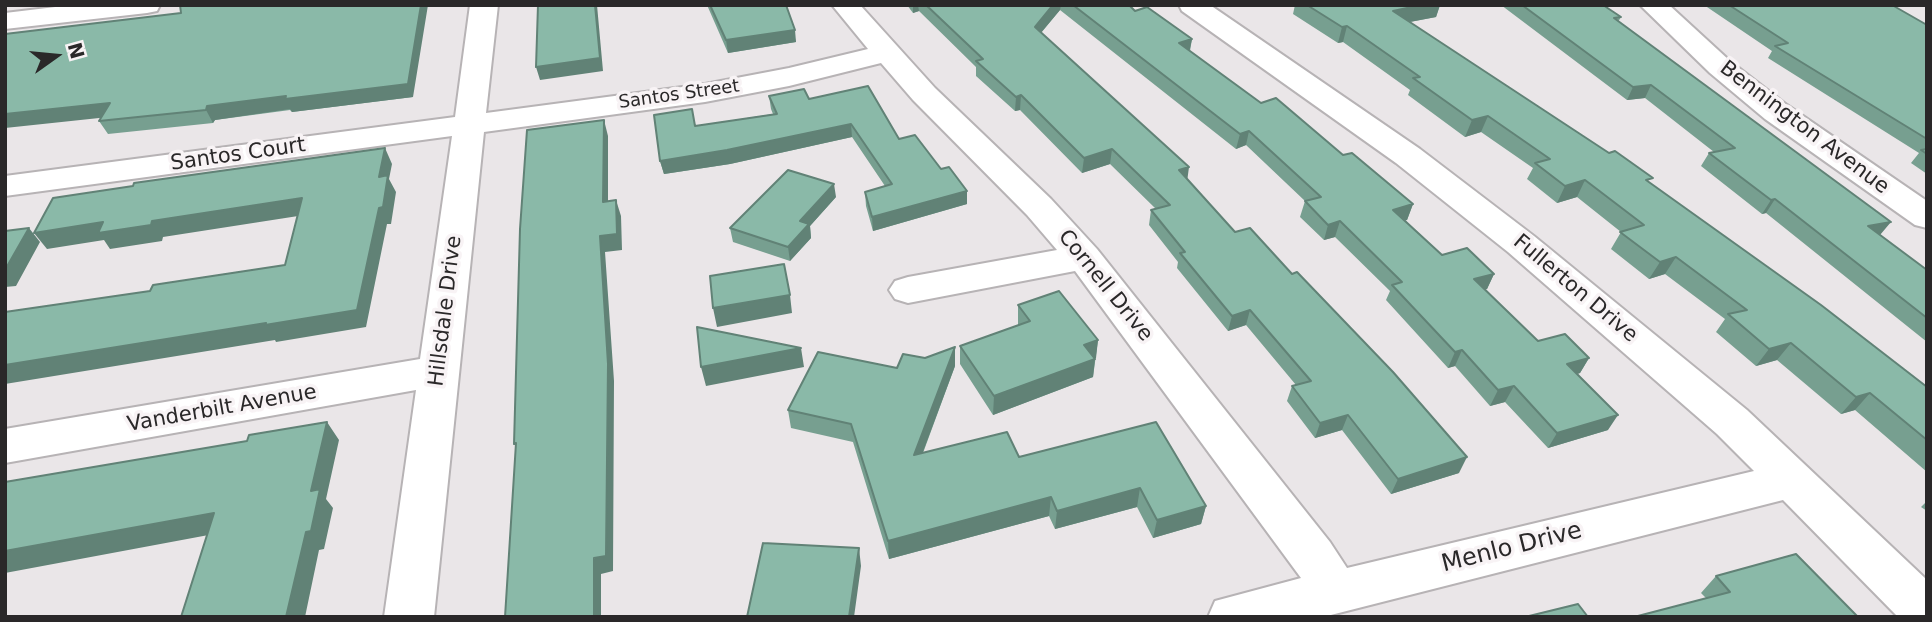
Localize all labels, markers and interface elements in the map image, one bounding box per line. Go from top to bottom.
north arrow [21,21,91,91]
text: N [64,40,89,61]
street label: Bennington Avenue [1714,56,1894,200]
street label: Santos Street [617,76,741,114]
street label: Santos Court [169,133,307,177]
street label: Cornell Drive [1052,225,1158,347]
street label: Fullerton Drive [1508,230,1642,348]
street label: Hillsdale Drive [424,234,468,388]
street label: Vanderbilt Avenue [125,380,319,438]
street label: Menlo Drive [1439,517,1585,579]

